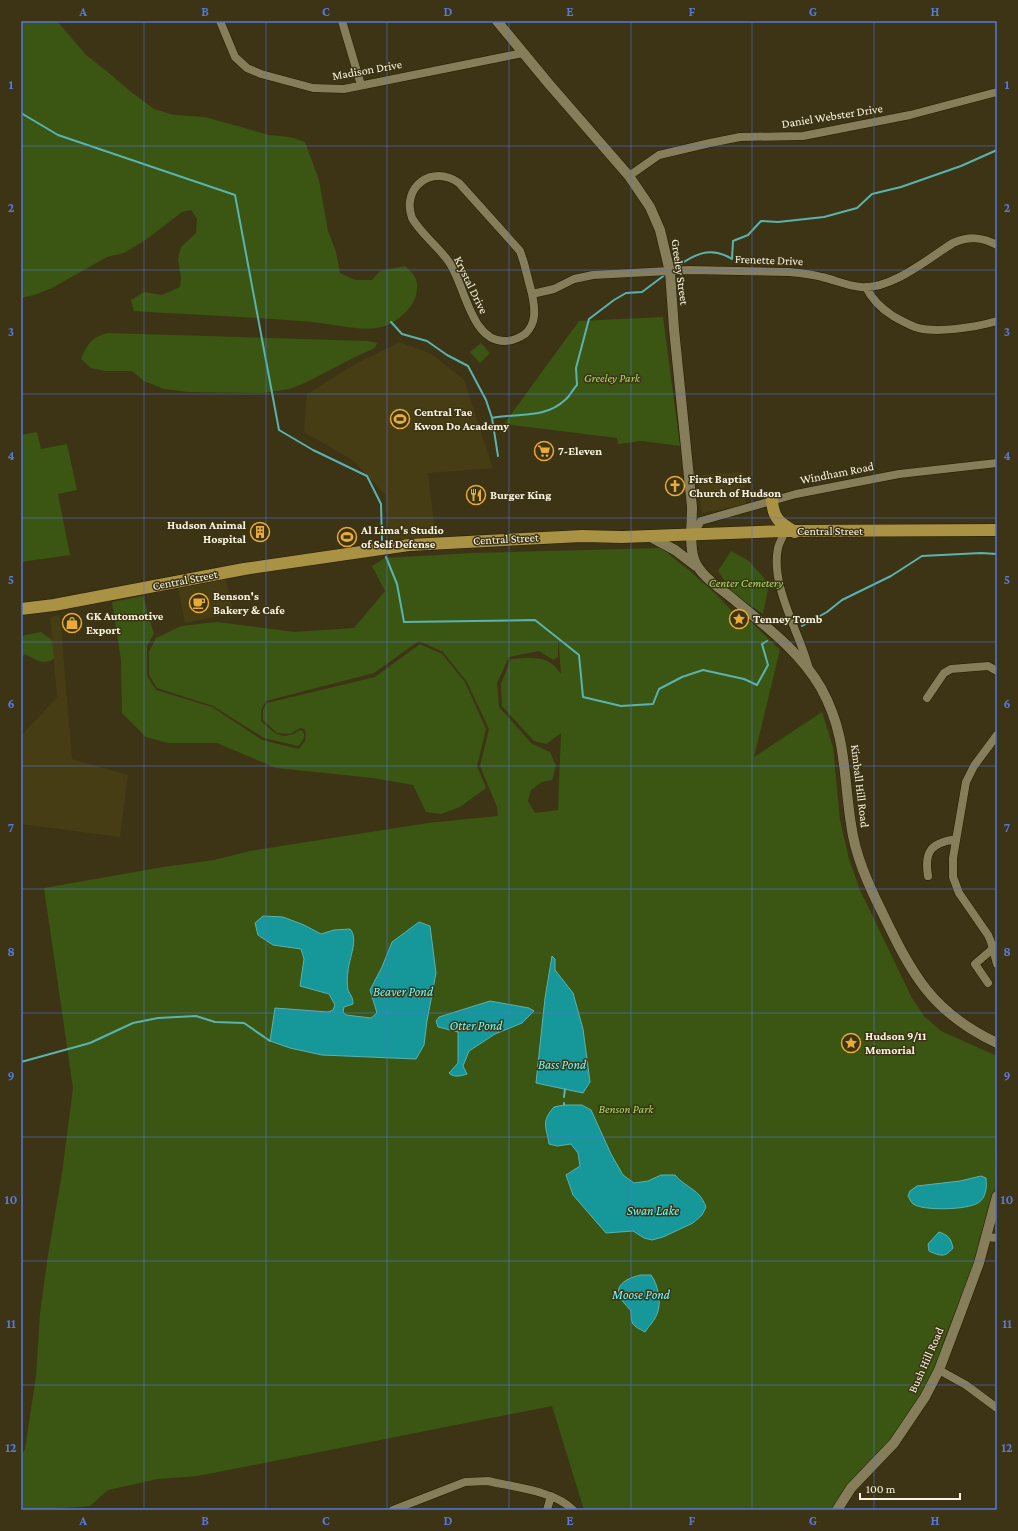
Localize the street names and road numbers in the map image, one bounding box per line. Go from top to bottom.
street label: Madison Drive [331,57,403,83]
street label: Daniel Webster Drive [780,101,884,131]
street label: Greeley Street [668,238,692,307]
street label: Frenette Drive [735,252,803,268]
street label: Krystal Drive [451,254,491,316]
street label: Windham Road [799,459,876,487]
street label: Central Street [797,524,864,538]
street label: Central Street [473,530,540,548]
street label: Central Street [151,567,220,593]
street label: Kimball Hill Road [848,744,872,829]
street label: Bush Hill Road [905,1324,947,1395]

